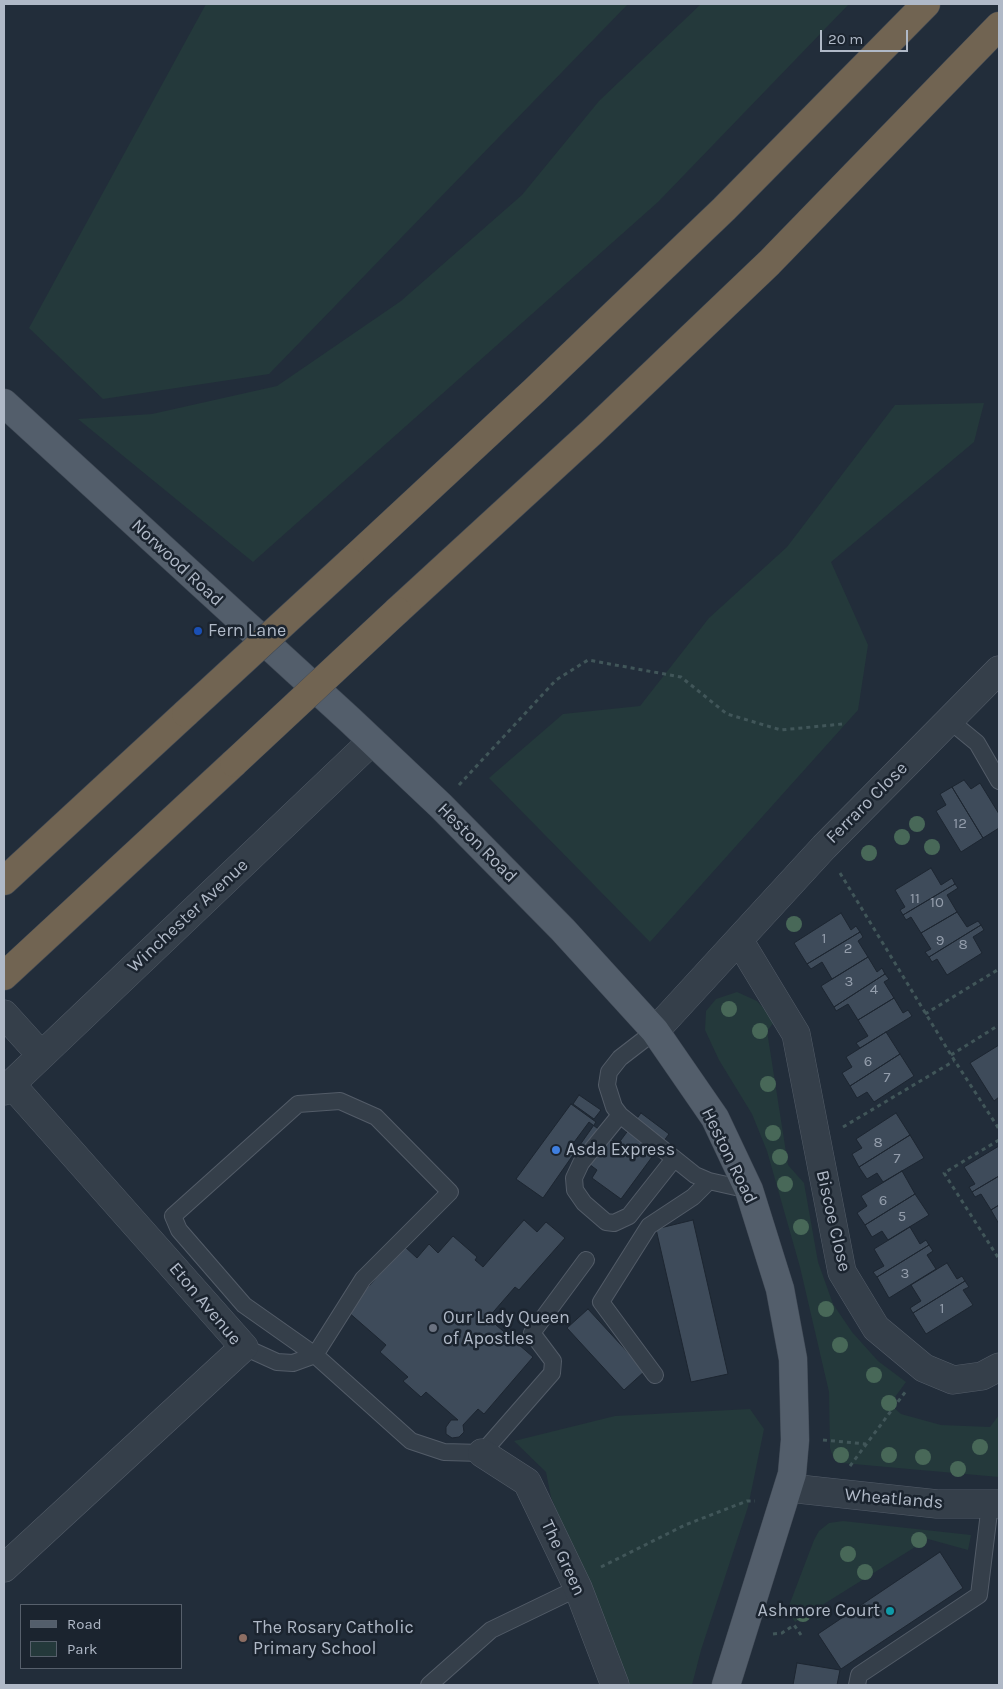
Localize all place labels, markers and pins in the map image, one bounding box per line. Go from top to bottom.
place label: Fern Lane [208,620,286,642]
marker: Fern Lane [192,625,204,637]
place label: Asda Express [566,1139,675,1161]
marker: Asda Express [550,1144,562,1156]
place label: Our Lady Queen of Apostles [443,1307,570,1350]
marker: Our Lady Queen of Apostles [427,1322,439,1334]
place label: Ashmore Court [758,1600,880,1622]
marker: Ashmore Court [884,1605,896,1617]
place label: The Rosary Catholic Primary School [253,1617,414,1660]
marker: The Rosary Catholic Primary School [237,1632,249,1644]

